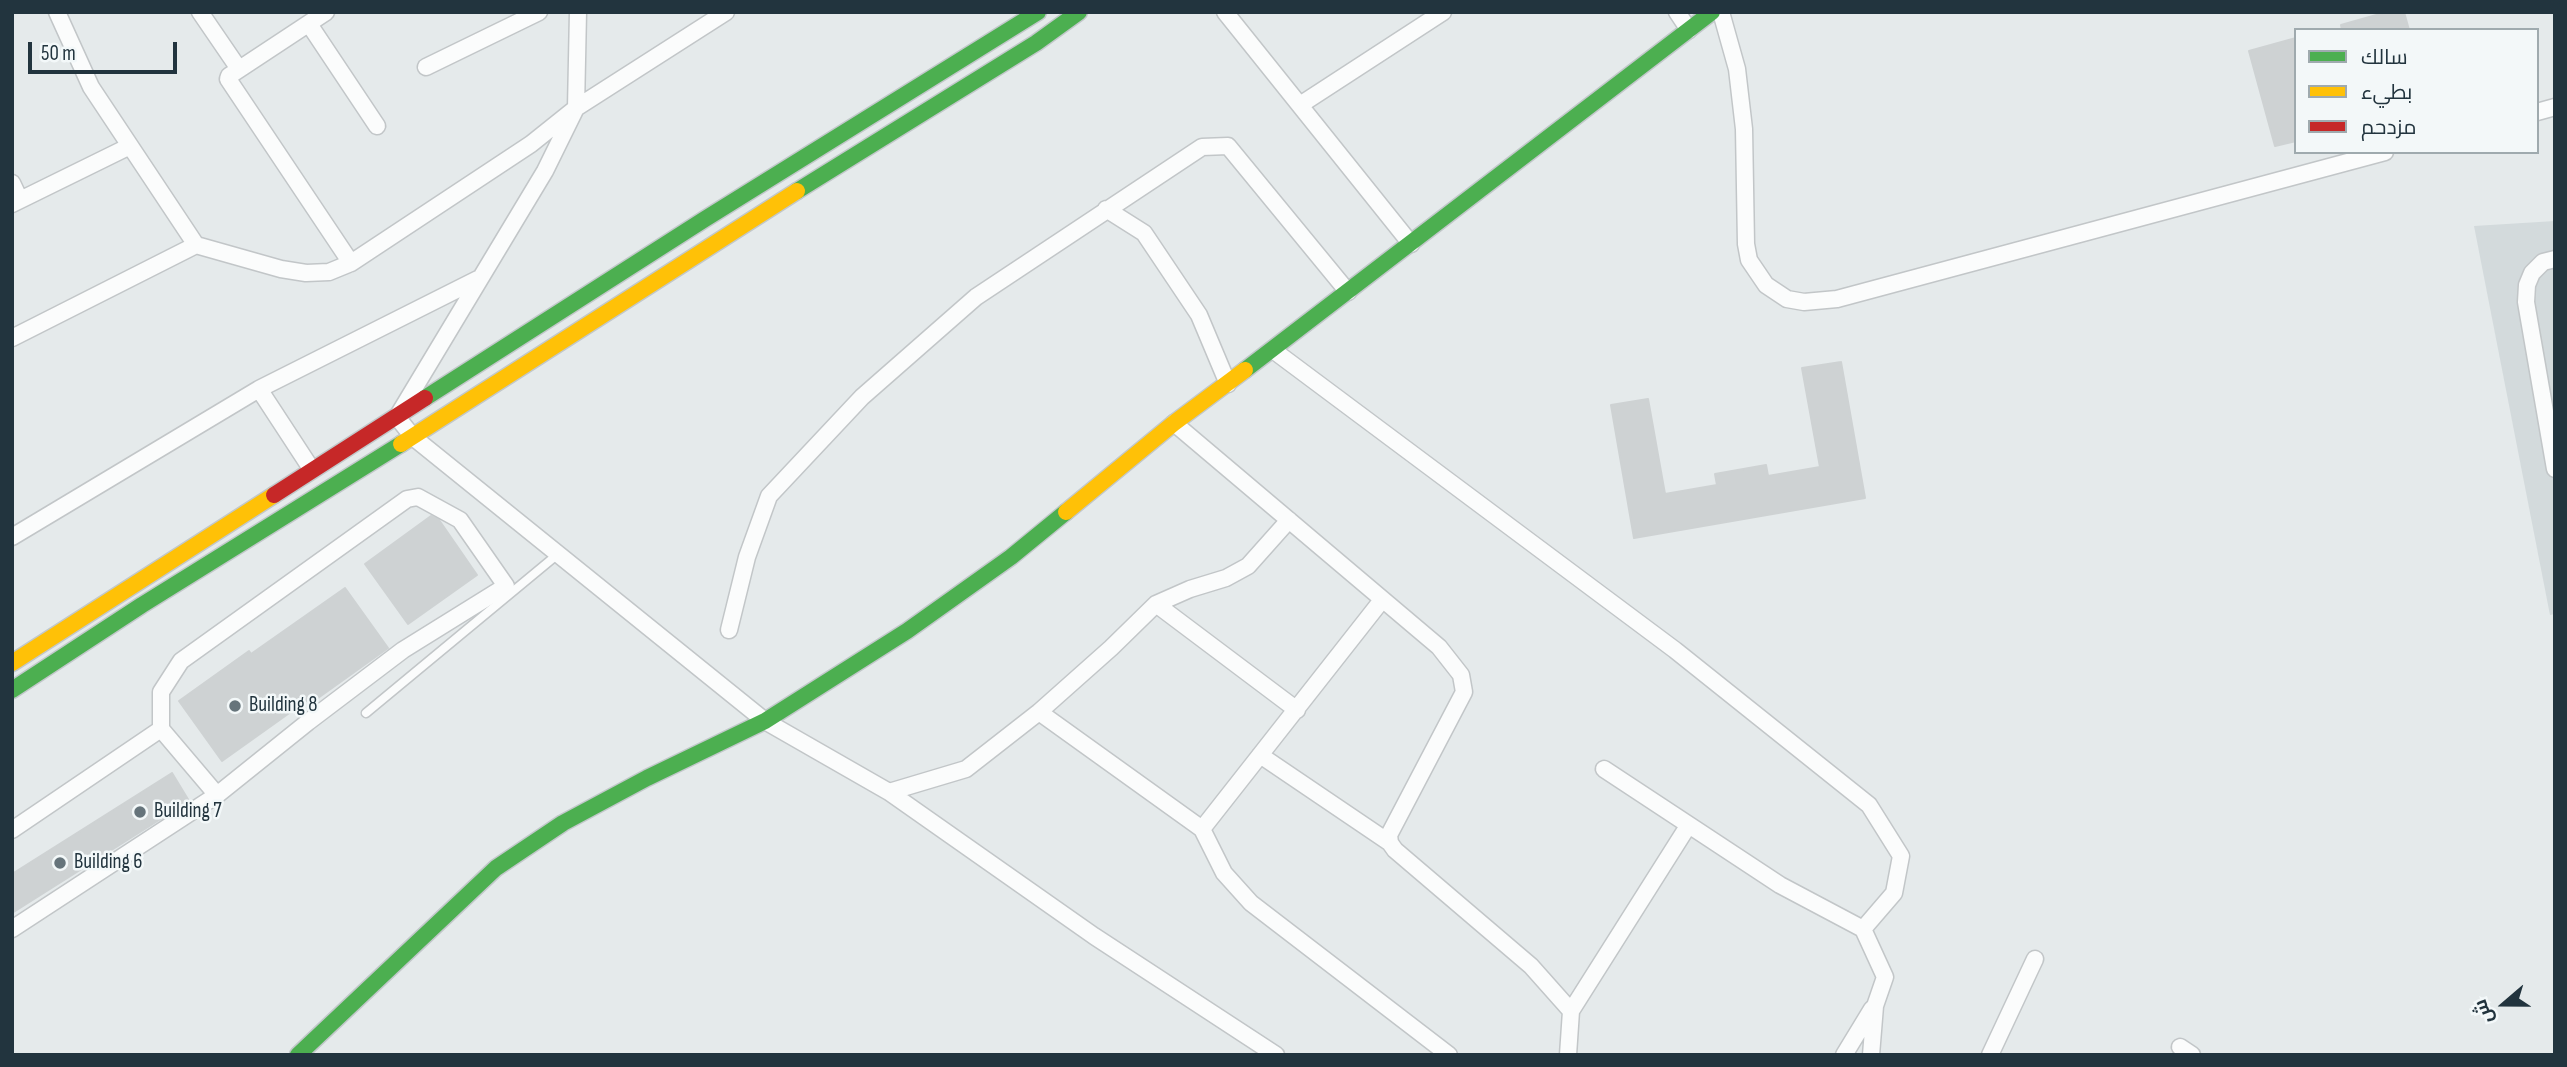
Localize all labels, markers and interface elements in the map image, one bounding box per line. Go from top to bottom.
scale bar [32,28,180,72]
legend [2294,28,2539,154]
text: 50 m [41,41,76,66]
text: سالك [2361,45,2408,70]
text: بطيء [2361,80,2412,105]
text: مزدحم [2361,115,2416,140]
place label: Building 8 [249,693,318,719]
marker: Building 8 [227,698,243,714]
place label: Building 7 [154,799,222,825]
marker: Building 7 [132,804,148,820]
place label: Building 6 [74,850,143,876]
marker: Building 6 [52,855,68,871]
north arrow [2469,969,2539,1039]
text: ش [2469,996,2499,1027]

